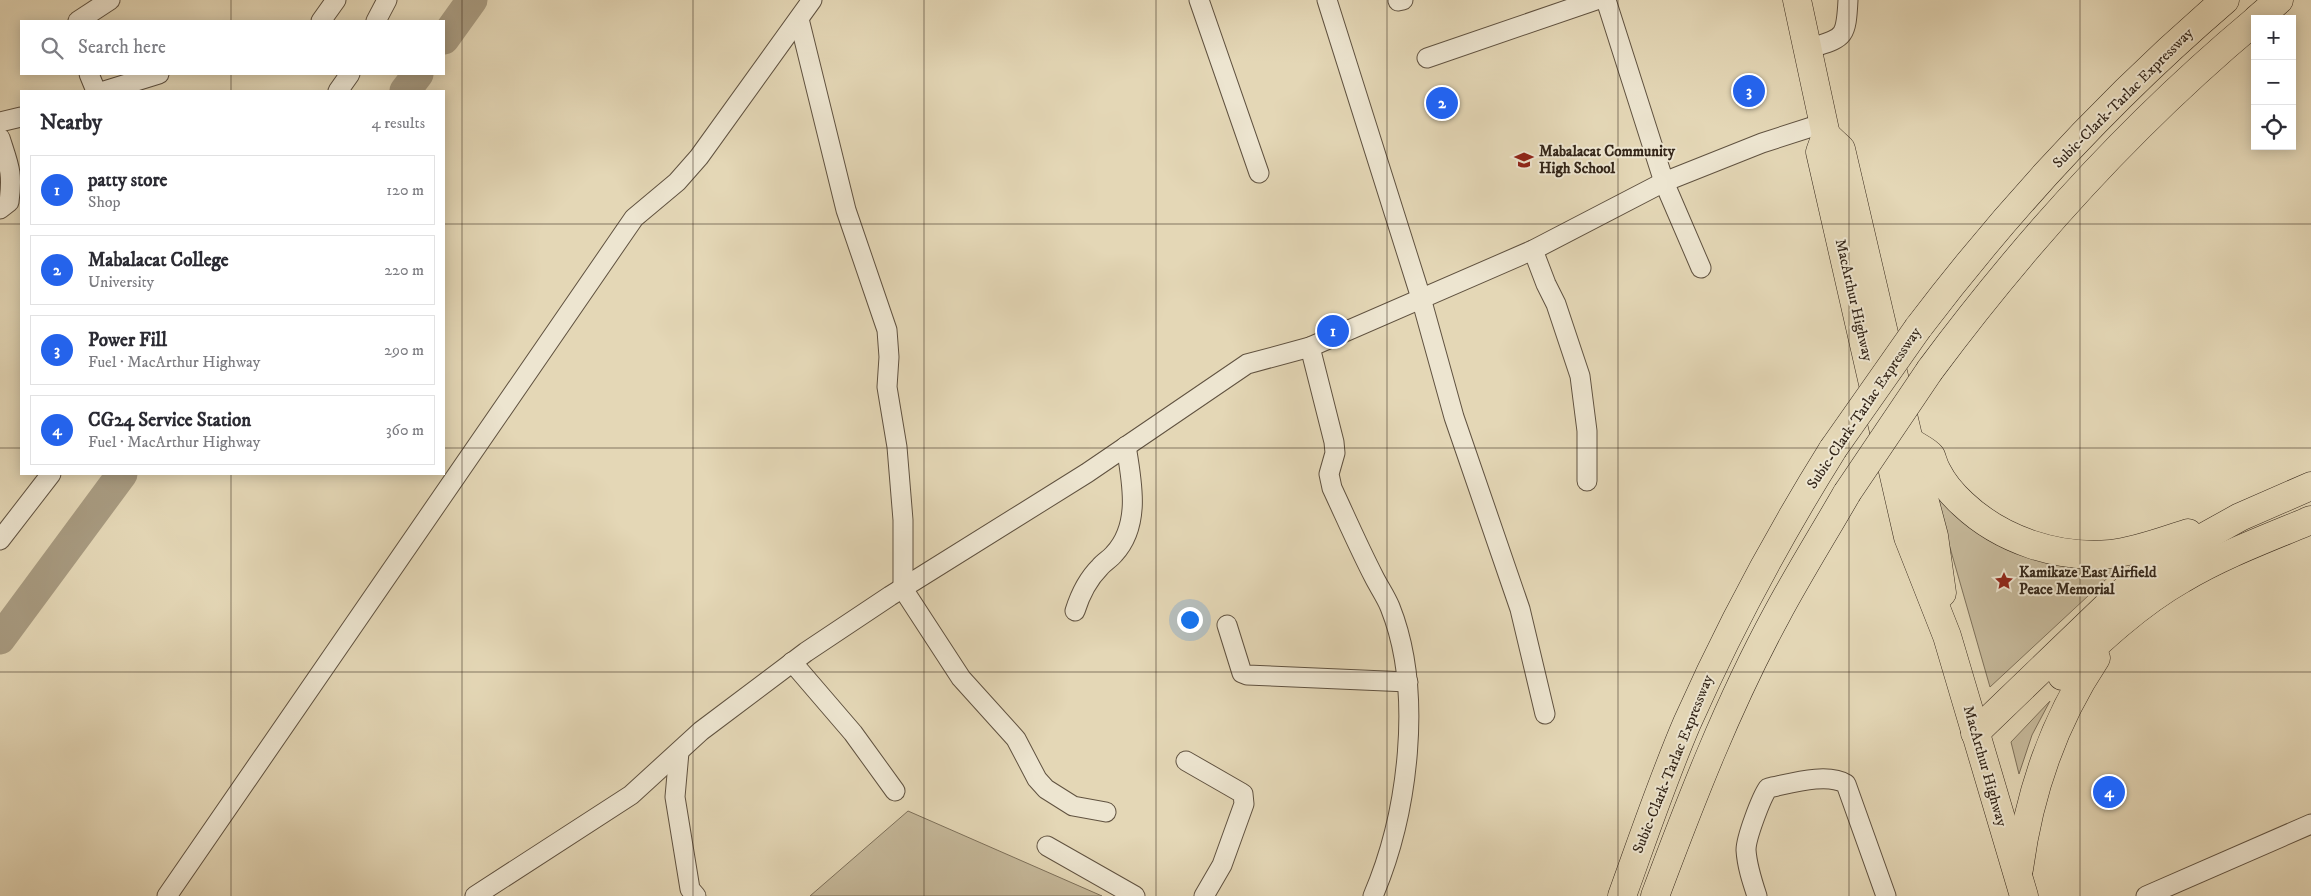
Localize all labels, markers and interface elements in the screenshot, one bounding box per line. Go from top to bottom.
map controls [2251,15,2296,150]
button: + [2251,15,2296,60]
search box [20,20,445,75]
street label: Subic-Clark-Tarlac Expressway [2049,23,2198,172]
icon: search [38,34,66,62]
text: Search here [78,36,166,59]
button: − [2251,60,2296,105]
pin: 3 [1733,72,1765,110]
pin: 2 [1426,84,1458,122]
button: locate [2251,105,2296,150]
text: Nearby [40,110,102,136]
text: 4 results [372,113,425,133]
place label: Mabalacat Community High School [1539,142,1676,178]
school or university icon: Mabalacat Community High School [1513,149,1535,171]
text: patty store [88,169,167,192]
text: 1 [54,180,60,200]
text: 120 m [386,180,424,200]
text: Shop [88,192,121,212]
street label: MacArthur Highway [1831,237,1877,364]
text: Mabalacat College [88,249,229,272]
text: 2 [53,260,61,280]
text: 220 m [384,260,424,280]
text: University [88,272,154,292]
pin: 1 [1317,312,1349,350]
street label: Subic-Clark-Tarlac Expressway [1803,323,1926,493]
text: Power Fill [88,329,167,352]
text: 3 [54,340,60,360]
text: 290 m [384,340,424,360]
text: Fuel · MacArthur Highway [88,352,260,372]
text: CG24 Service Station [88,409,251,432]
text: 4 [52,420,62,440]
text: 360 m [386,420,424,440]
text: Fuel · MacArthur Highway [88,432,260,452]
place label: Kamikaze East Airfield Peace Memorial [2019,563,2157,599]
place icon: Kamikaze East Airfield Peace Memorial [1993,570,2015,592]
your location [1177,607,1203,633]
street label: Subic-Clark-Tarlac Expressway [1628,671,1718,856]
street label: MacArthur Highway [1959,703,2012,829]
pin: 4 [2093,773,2125,811]

